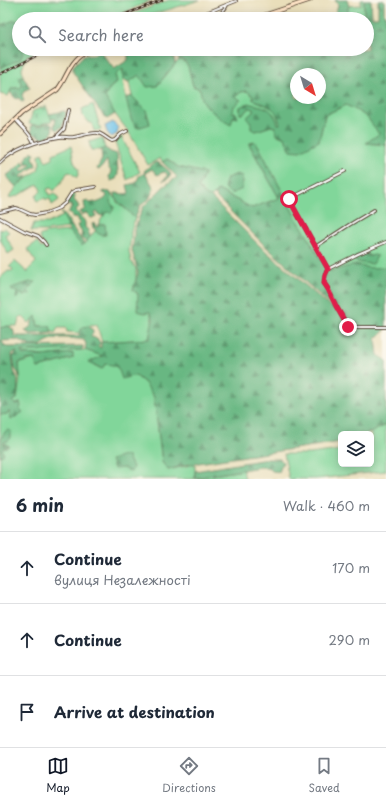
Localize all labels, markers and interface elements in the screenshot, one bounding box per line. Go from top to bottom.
search box [12,12,374,56]
icon: search [26,23,48,45]
text: Search here [58,23,144,46]
north arrow [290,68,326,104]
route start [280,190,298,208]
route end [339,318,357,336]
map controls [338,431,374,467]
button: layers [338,431,374,467]
text: 6 min [16,492,64,518]
text: Walk · 460 m [283,496,370,515]
text: Continue [54,547,122,570]
icon: ahead [16,557,38,579]
text: 170 m [332,558,370,577]
text: вулиця Незалежності [54,570,191,589]
text: Continue [54,628,122,651]
icon: ahead [16,629,38,651]
text: 290 m [329,630,370,649]
text: Arrive at destination [54,700,215,723]
icon: arrive [16,701,38,723]
tab: Map [46,755,70,796]
tab: Directions [162,755,216,796]
tab: Saved [308,755,340,796]

